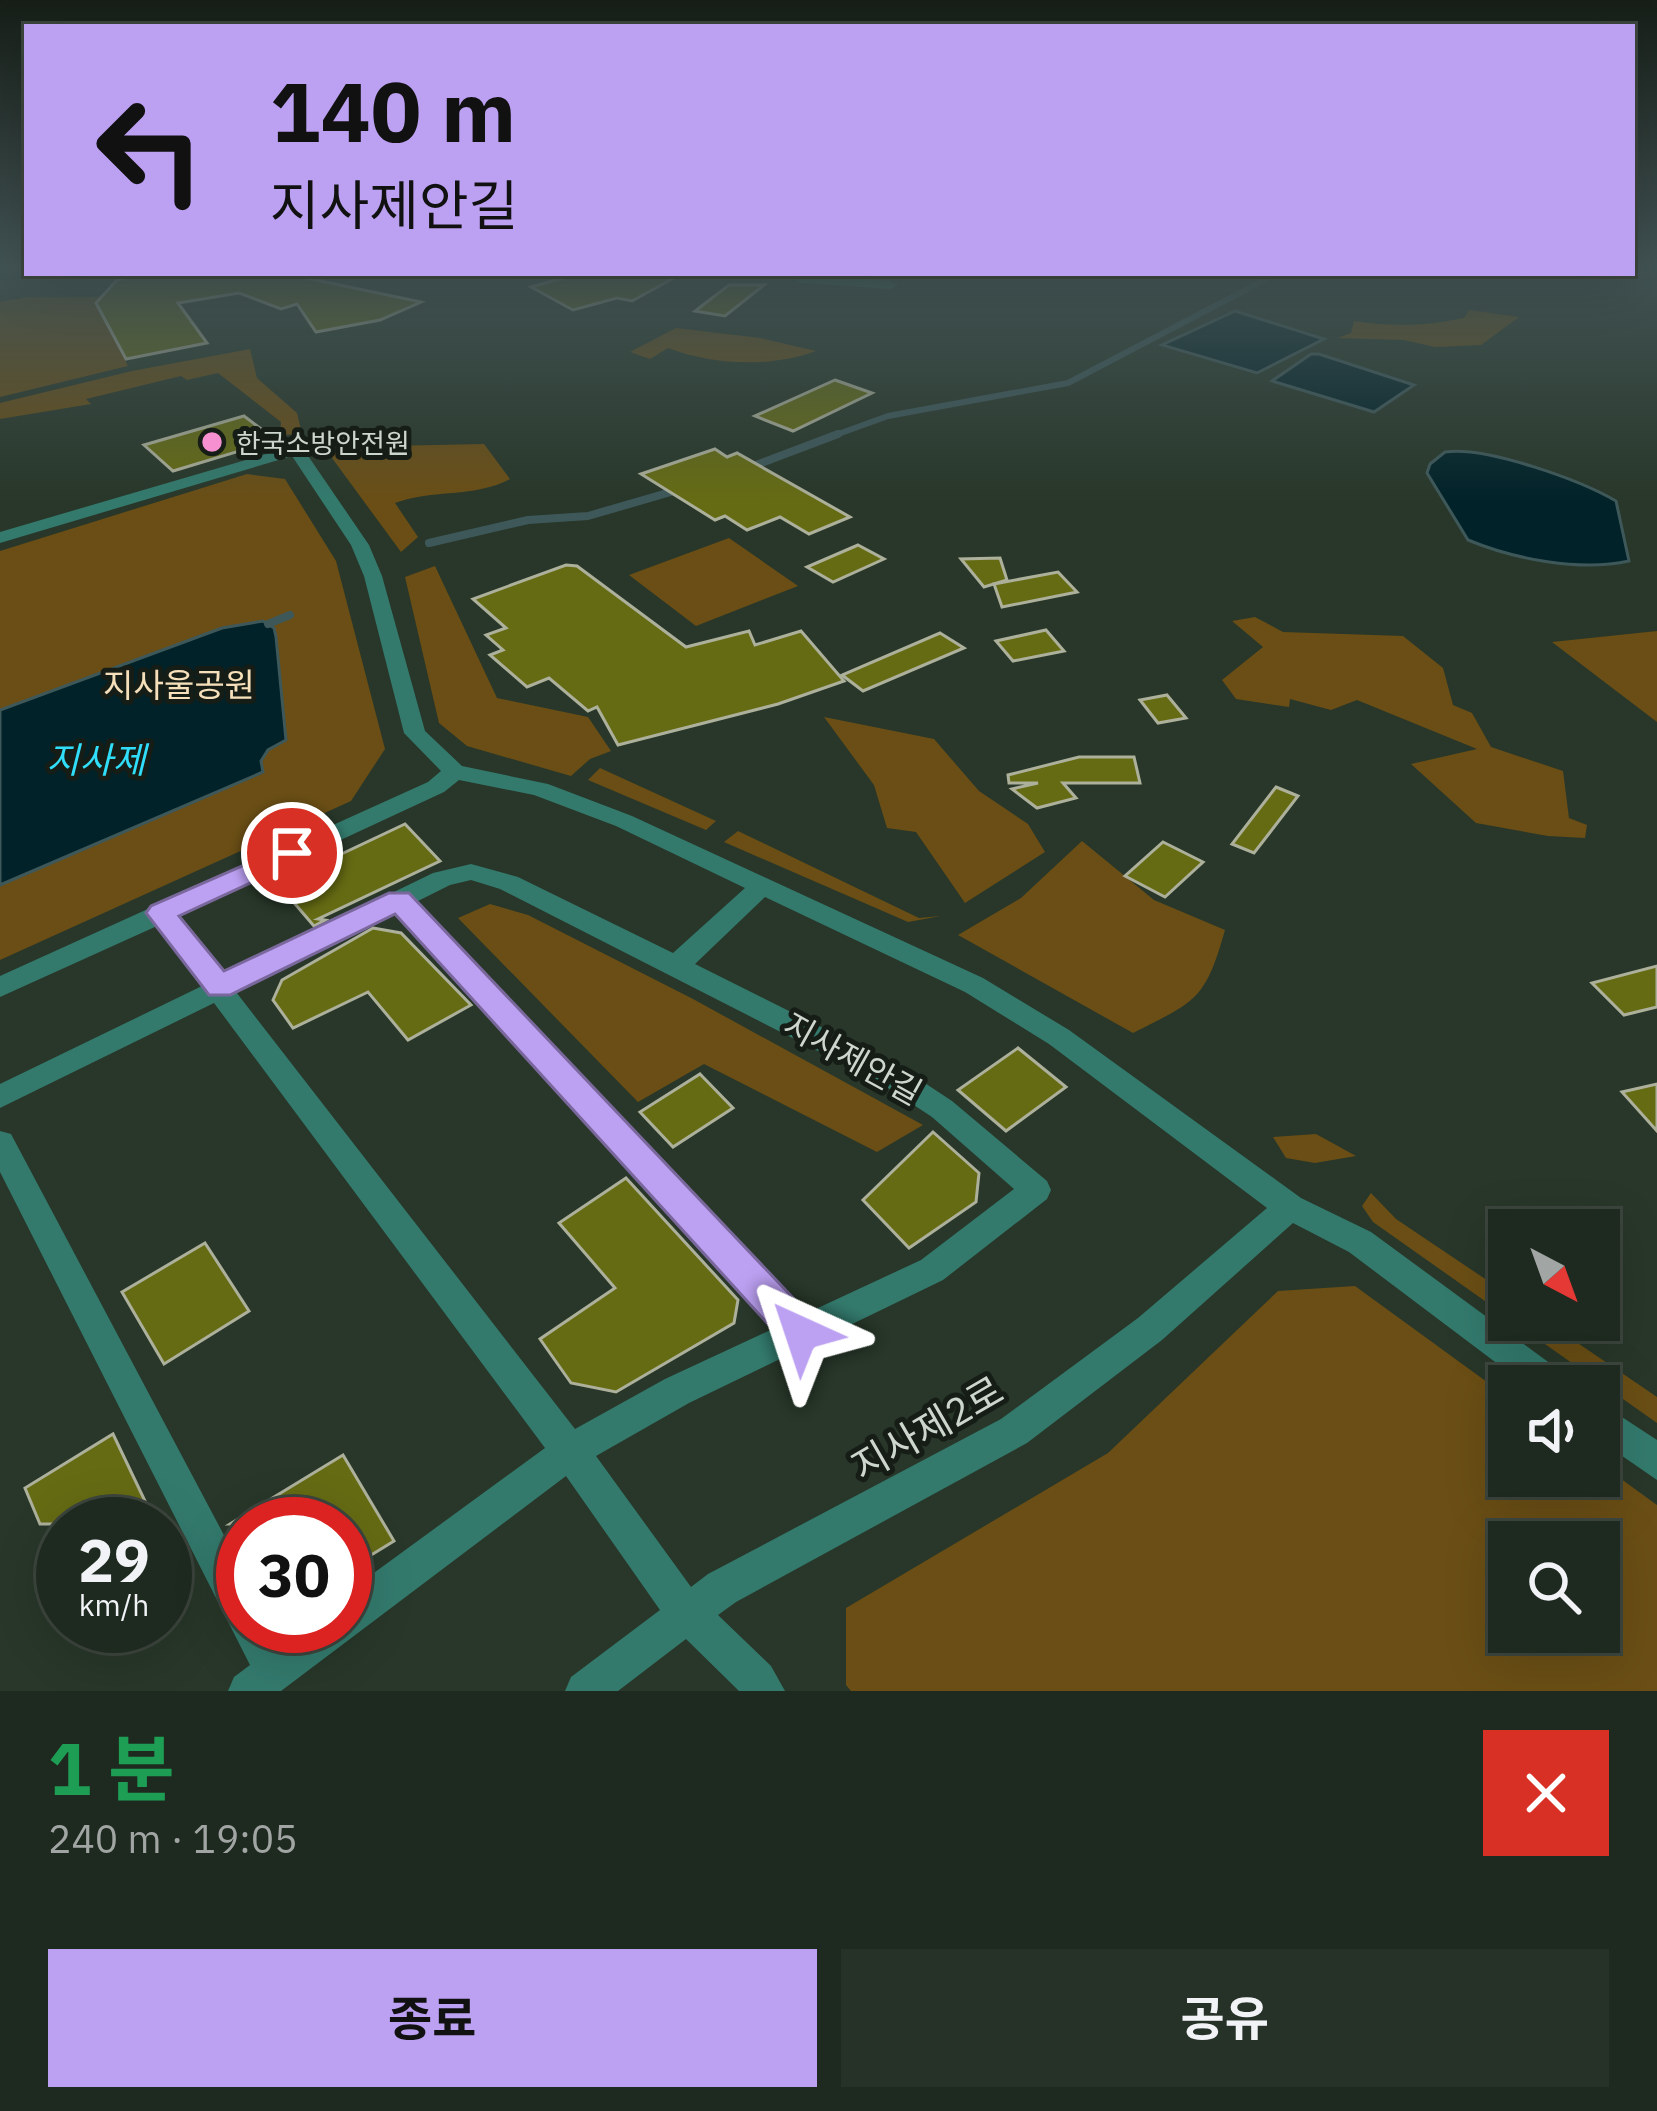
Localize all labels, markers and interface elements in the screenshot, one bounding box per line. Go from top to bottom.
text: 140 m [270,56,516,165]
icon: left [72,72,228,228]
text: 지사제안길 [270,170,518,240]
place label: 한국소방안전원 [236,425,410,460]
marker: 한국소방안전원 [199,429,225,455]
park label: 지사울공원 [103,663,255,706]
water label: 지사제 [46,736,150,783]
pin [241,802,343,904]
icon: arrive [259,820,325,886]
street label: 지사제안길 [776,1002,930,1114]
north arrow [1488,1209,1620,1341]
map controls [1488,1209,1620,1653]
position arrow [738,1270,864,1396]
street label: 지사제2로 [842,1364,1012,1492]
button: sound [1488,1365,1620,1497]
speed limit sign: 30 [216,1497,372,1653]
text: 29 [78,1520,150,1599]
button: search [1488,1521,1620,1653]
text: km/h [79,1585,149,1624]
text: 1 분 [48,1721,174,1815]
button: close [1483,1730,1609,1856]
text: 240 m · 19:05 [48,1813,298,1864]
button: 종료 [48,1949,817,2087]
button: 공유 [841,1949,1609,2087]

